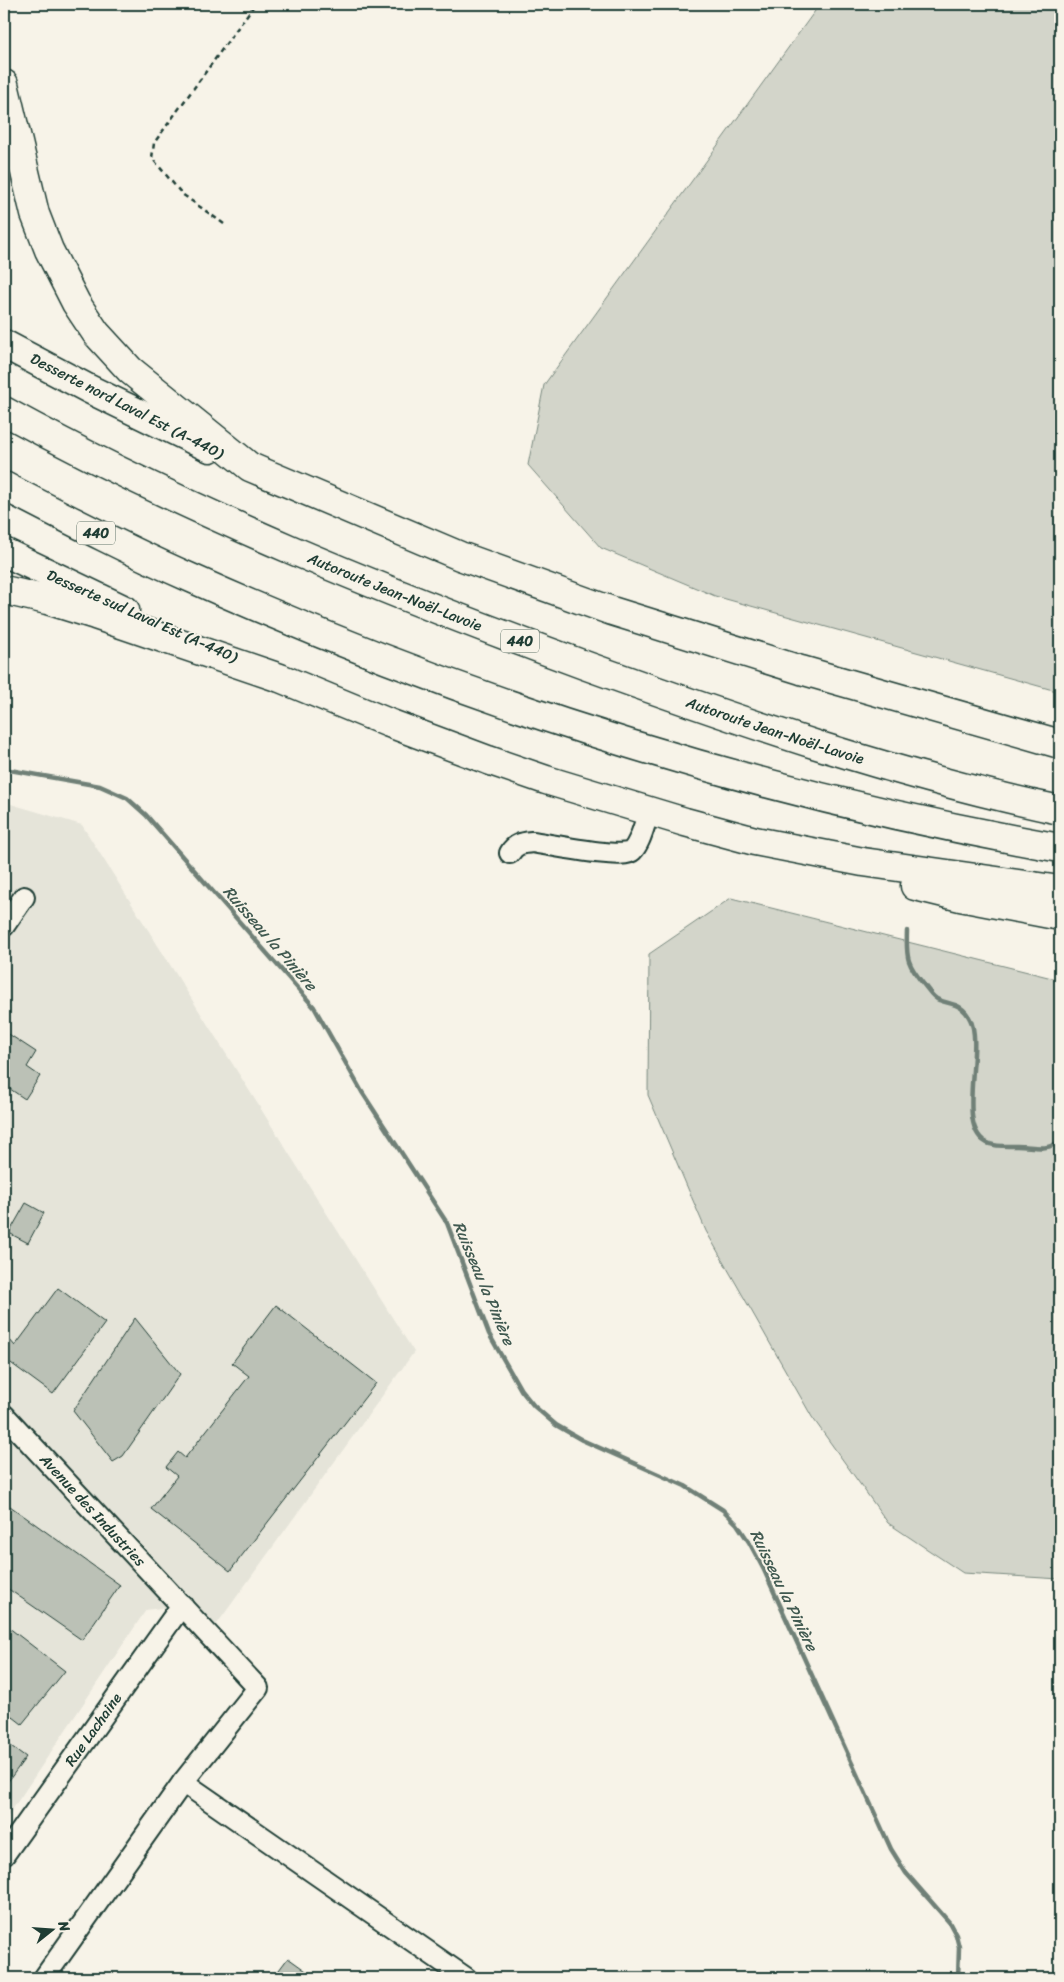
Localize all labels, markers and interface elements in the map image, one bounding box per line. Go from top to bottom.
street label: Desserte nord Laval Est (A-440) [26,346,229,466]
road number: 440 [77,522,115,544]
street label: Autoroute Jean-Noël-Lavoie [303,545,486,639]
street label: Desserte sud Laval Est (A-440) [42,562,242,670]
road number: 440 [501,630,539,652]
street label: Autoroute Jean-Noël-Lavoie [682,689,867,772]
water label: Ruisseau la Pinière [216,879,326,999]
water label: Ruisseau la Pinière [445,1216,524,1352]
street label: Avenue des Industries [32,1447,152,1573]
water label: Ruisseau la Pinière [742,1524,827,1658]
street label: Rue Lachaine [58,1687,129,1772]
north arrow [28,1904,78,1954]
text: N [50,1917,77,1935]

